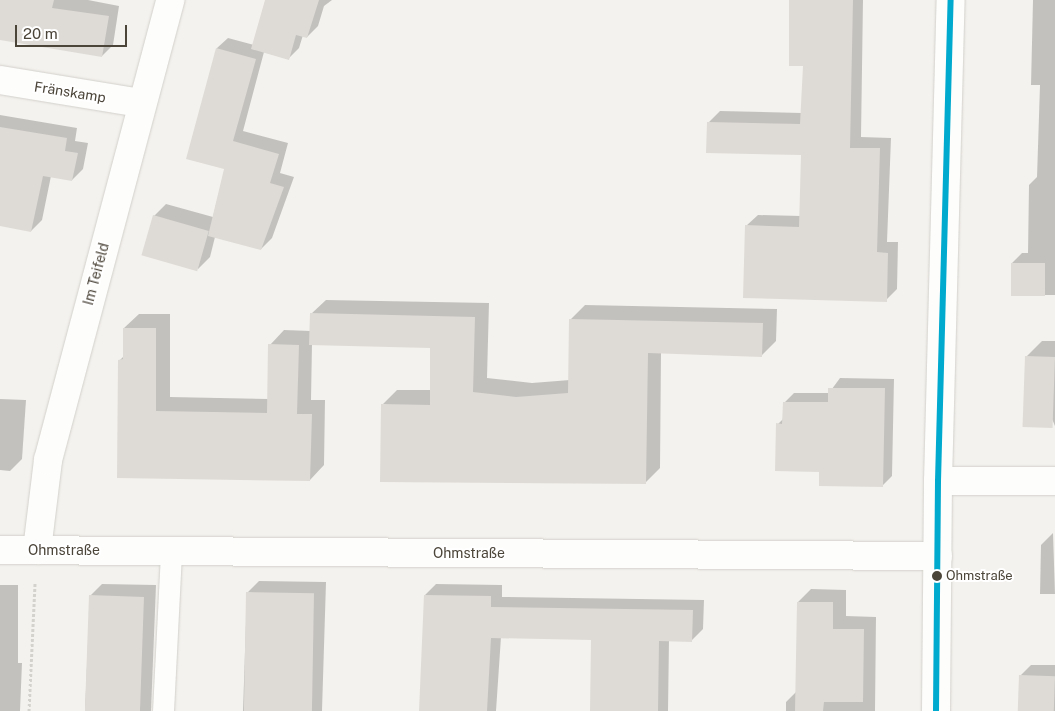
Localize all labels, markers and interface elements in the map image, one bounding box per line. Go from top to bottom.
scale bar [18,15,130,47]
text: 20 m [23,25,58,42]
street label: Fränskamp [33,78,107,106]
street label: Im Teifeld [80,241,112,307]
street label: Ohmstraße [28,542,100,558]
street label: Ohmstraße [433,545,505,561]
place label: Ohmstraße [946,568,1013,584]
marker: Ohmstraße [932,571,942,581]

